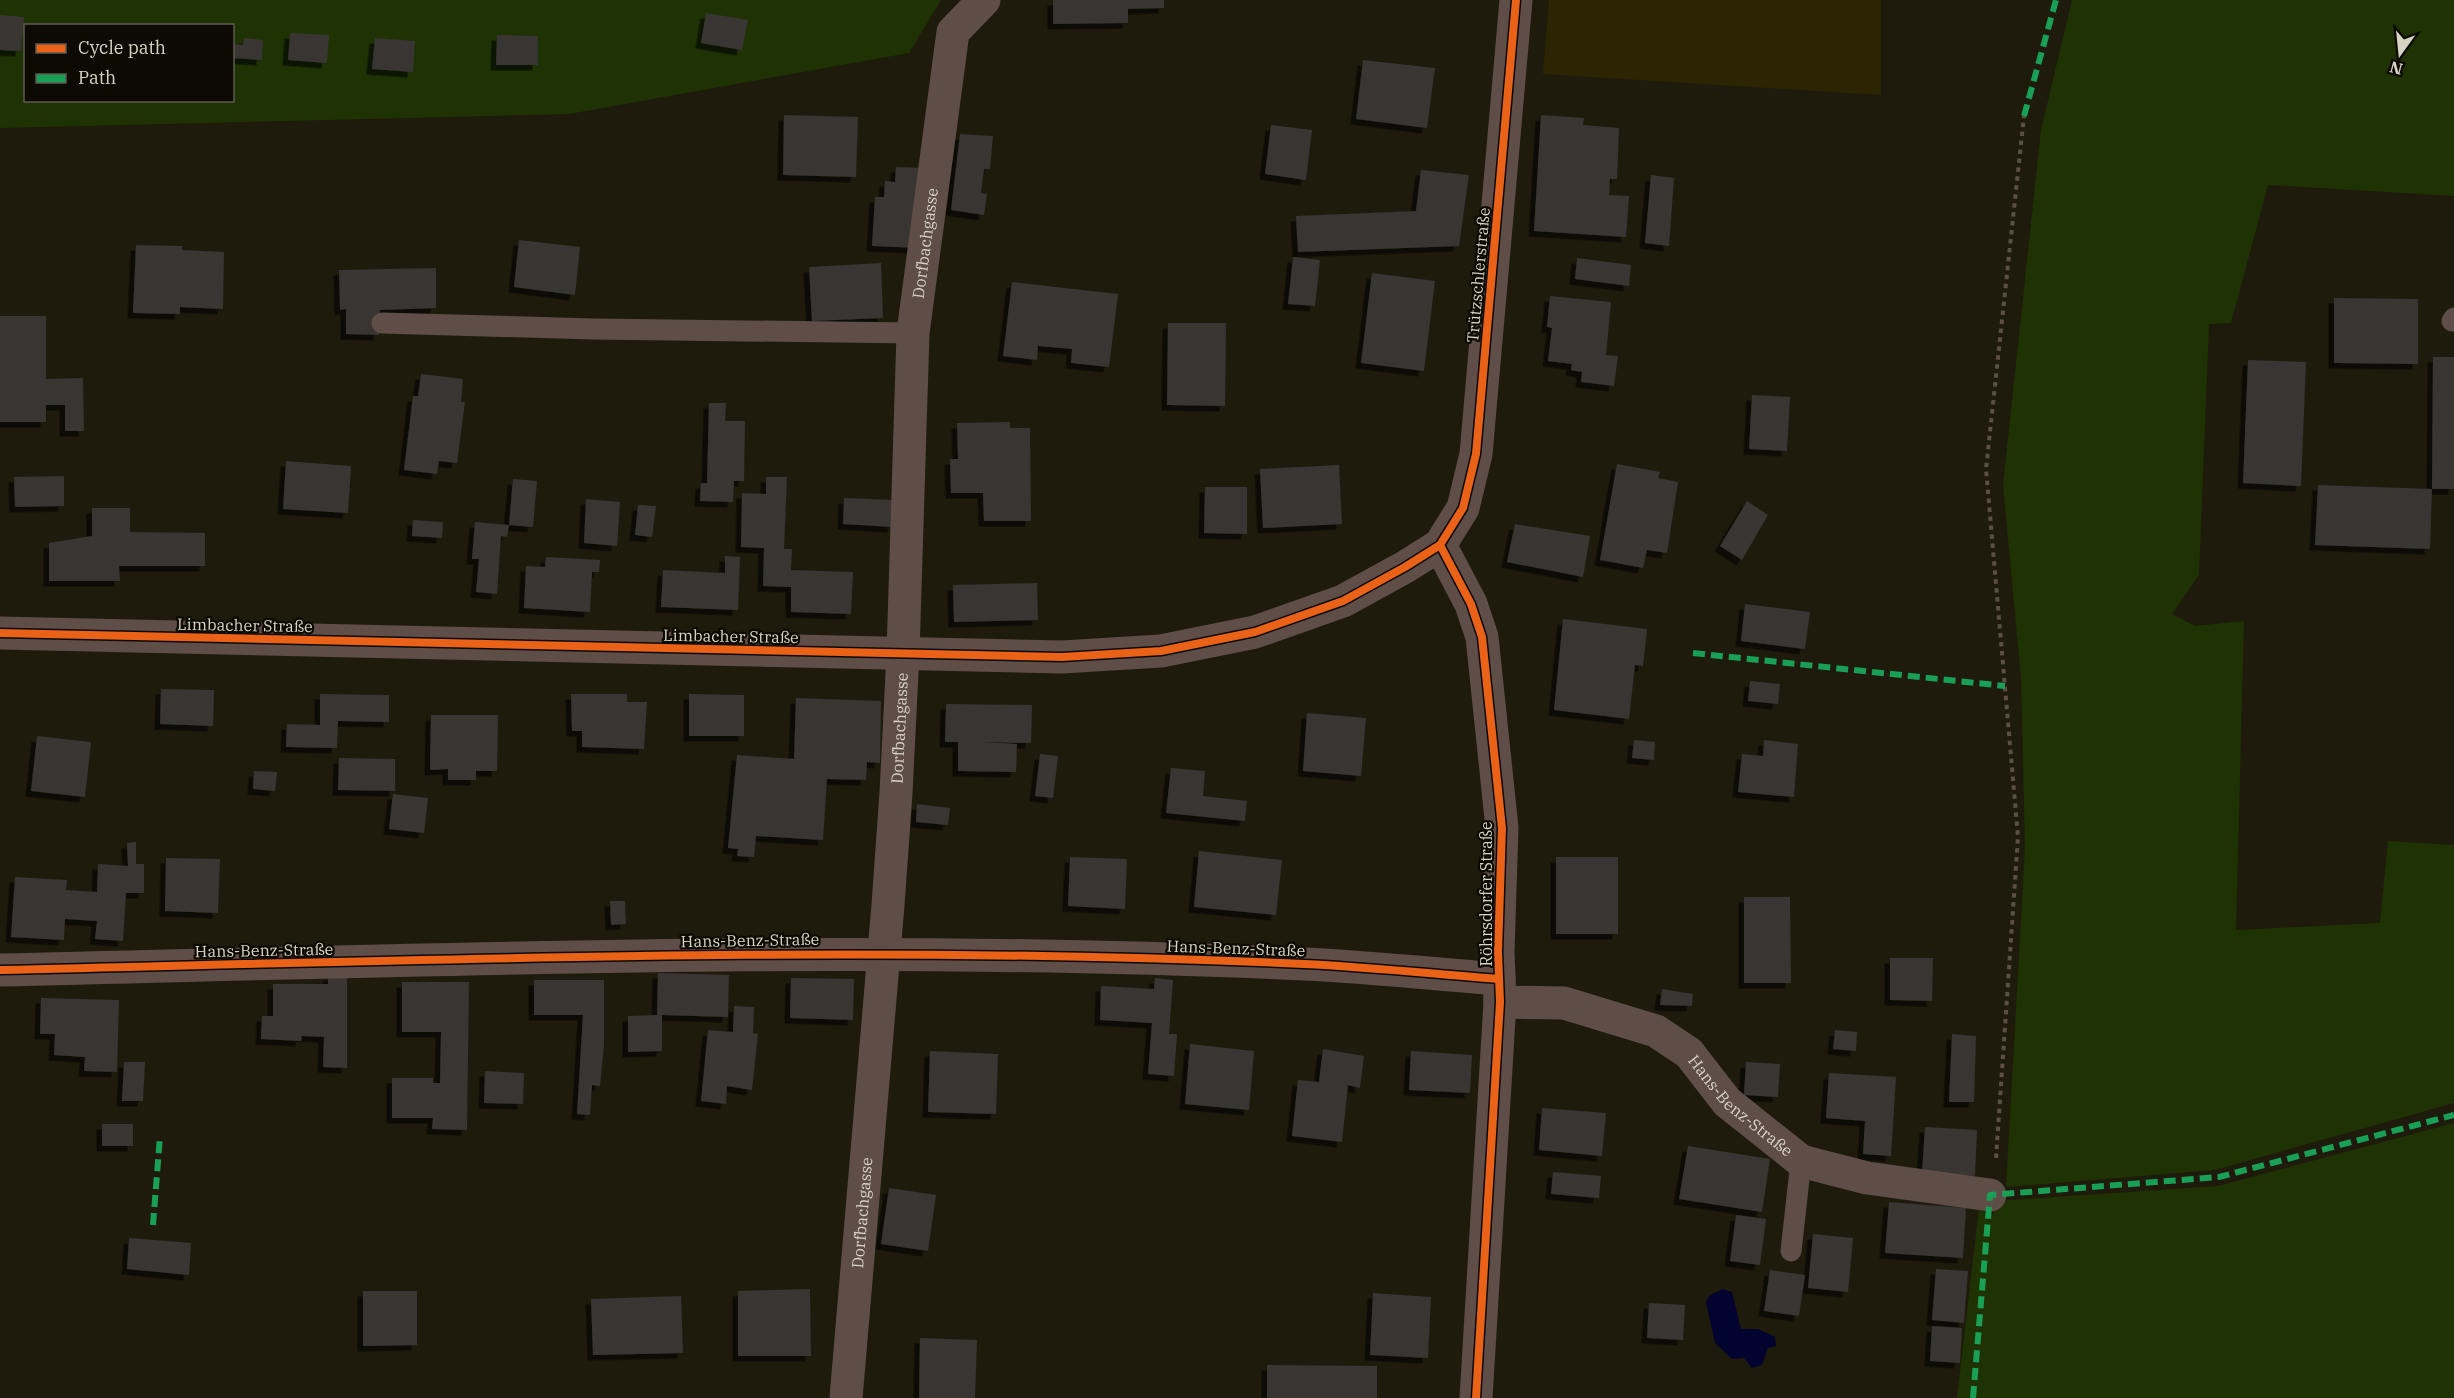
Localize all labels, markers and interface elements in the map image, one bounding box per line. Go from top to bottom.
legend [24,24,234,102]
north arrow [2370,24,2430,84]
text: Cycle path [78,36,166,59]
text: N [2387,57,2405,80]
text: Path [78,66,116,89]
street label: Dorfbachgasse [908,187,942,300]
street label: Trützschlerstraße [1462,207,1494,343]
street label: Limbacher Straße [177,614,313,636]
street label: Limbacher Straße [663,625,799,647]
street label: Dorfbachgasse [886,672,912,784]
street label: Röhrsdorfer Straße [1476,822,1496,966]
street label: Hans-Benz-Straße [681,929,819,951]
street label: Hans-Benz-Straße [1166,936,1306,960]
street label: Hans-Benz-Straße [195,939,333,961]
street label: Hans-Benz-Straße [1684,1051,1797,1161]
street label: Dorfbachgasse [847,1156,876,1269]

